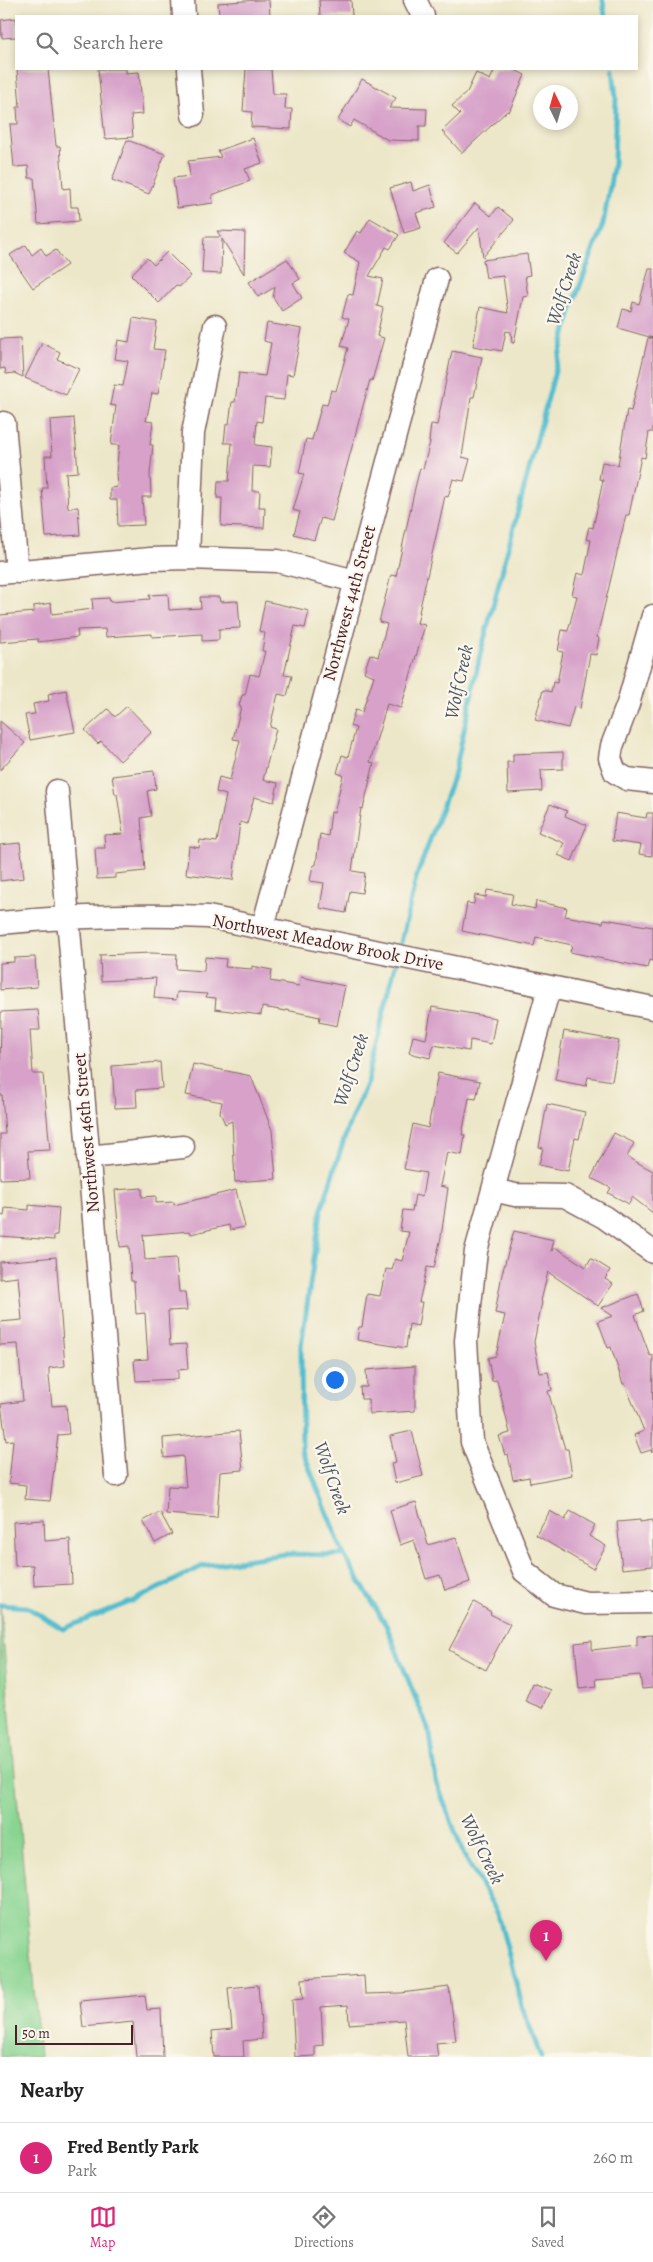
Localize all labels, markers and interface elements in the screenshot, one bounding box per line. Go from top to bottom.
search box [15,15,638,70]
icon: search [33,29,61,57]
text: Search here [73,30,163,56]
north arrow [533,85,578,130]
water label: Wolf Creek [540,249,588,329]
street label: Northwest 44th Street [317,522,381,684]
water label: Wolf Creek [438,642,480,722]
street label: Northwest Meadow Brook Drive [210,908,446,976]
water label: Wolf Creek [327,1030,375,1110]
street label: Northwest 46th Street [67,1052,105,1214]
your location [322,1367,348,1393]
water label: Wolf Creek [307,1438,357,1518]
water label: Wolf Creek [454,1809,510,1889]
pin: 1 [530,1920,562,1961]
scale bar [15,2022,132,2045]
text: 50 m [22,2024,50,2043]
text: Nearby [20,2076,83,2104]
text: Fred Bently Park [67,2134,199,2160]
text: 1 [33,2147,39,2169]
text: 260 m [593,2147,633,2169]
text: Park [67,2160,97,2182]
tab: Map [89,2203,117,2252]
tab: Directions [294,2203,354,2252]
tab: Saved [531,2203,564,2252]

